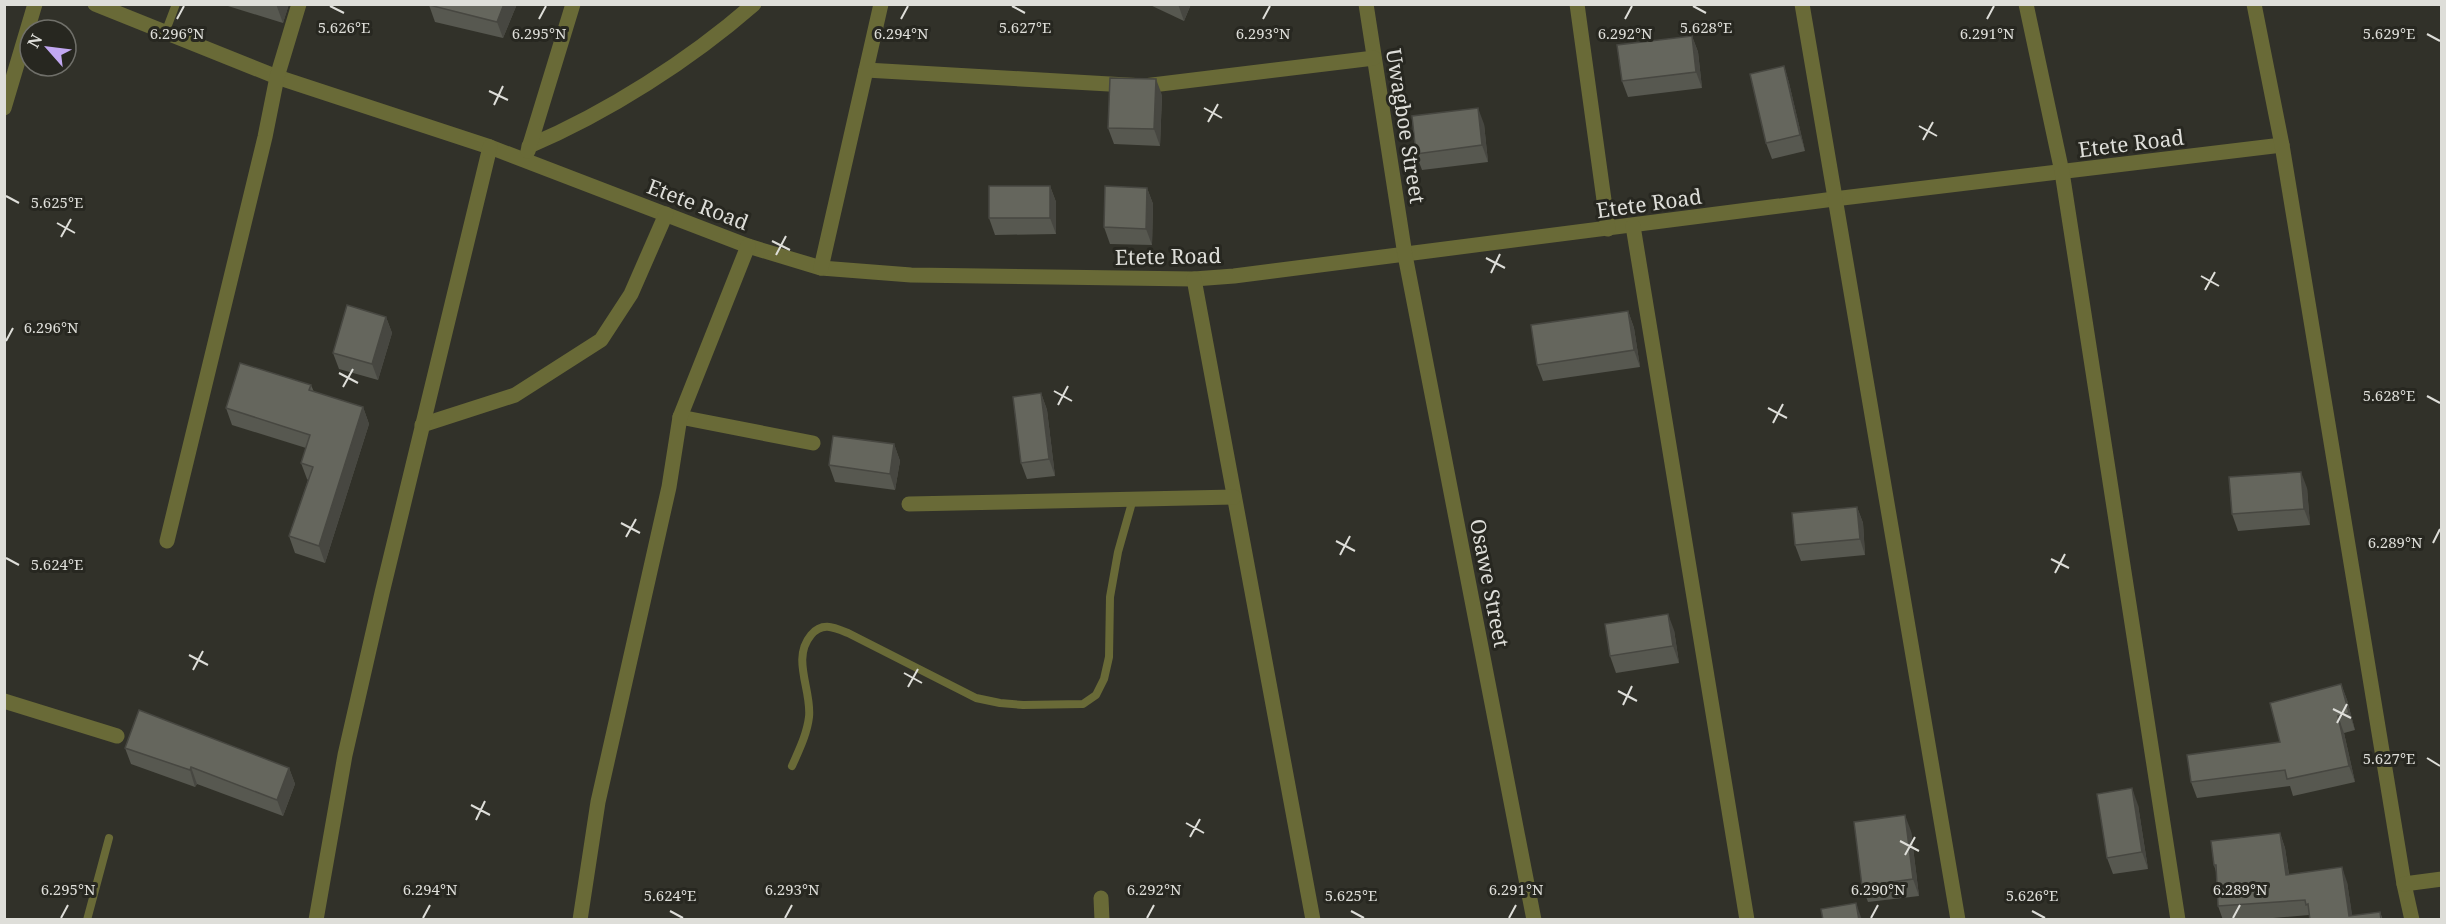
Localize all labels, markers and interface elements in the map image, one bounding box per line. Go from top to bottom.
text: 5.626°E [318,17,370,37]
text: 5.627°E [999,17,1051,37]
text: 5.628°E [1680,17,1732,37]
north arrow [18,18,78,78]
text: 6.296°N [150,23,205,43]
text: 6.295°N [512,23,567,43]
text: 6.294°N [874,23,929,43]
text: 6.293°N [1236,23,1291,43]
text: 6.292°N [1598,23,1653,43]
text: 6.291°N [1960,23,2015,43]
text: 5.629°E [2363,23,2415,43]
text: N [22,30,48,52]
street label: Uwagboe Street [1380,46,1432,206]
street label: Etete Road [2076,123,2186,163]
street label: Etete Road [643,172,753,236]
street label: Etete Road [1594,182,1704,224]
text: 5.625°E [31,192,83,212]
street label: Etete Road [1115,241,1222,271]
text: 6.296°N [24,317,79,337]
text: 5.628°E [2363,385,2415,405]
street label: Osawe Street [1464,516,1516,650]
text: 6.289°N [2368,532,2423,552]
text: 5.624°E [31,554,83,574]
text: 5.627°E [2363,748,2415,768]
text: 6.295°N [41,879,96,899]
text: 6.294°N [403,879,458,899]
text: 6.293°N [765,879,820,899]
text: 6.292°N [1127,879,1182,899]
text: 6.291°N [1489,879,1544,899]
text: 6.290°N [1851,879,1906,899]
text: 6.289°N [2213,879,2268,899]
text: 5.624°E [644,885,696,905]
text: 5.625°E [1325,885,1377,905]
text: 5.626°E [2006,885,2058,905]

